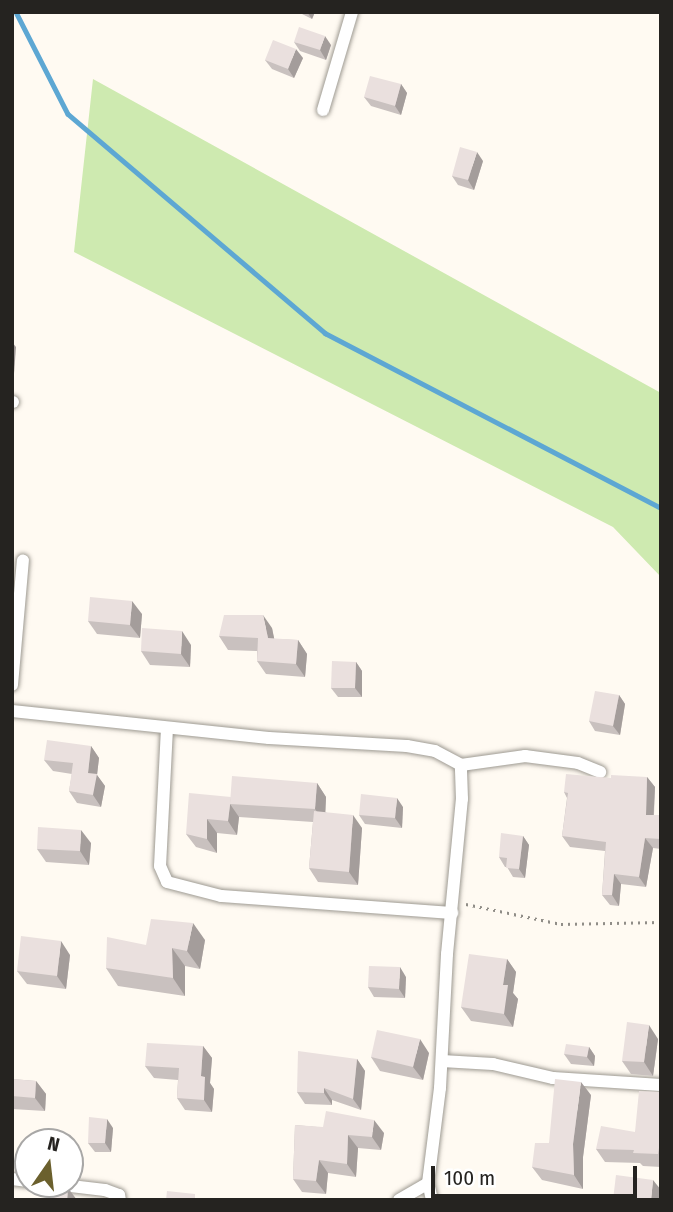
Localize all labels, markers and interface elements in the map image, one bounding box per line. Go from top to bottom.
north arrow [14,1128,84,1198]
text: N [45,1132,62,1157]
scale bar [435,1152,642,1196]
text: 100 m [444,1165,495,1191]

